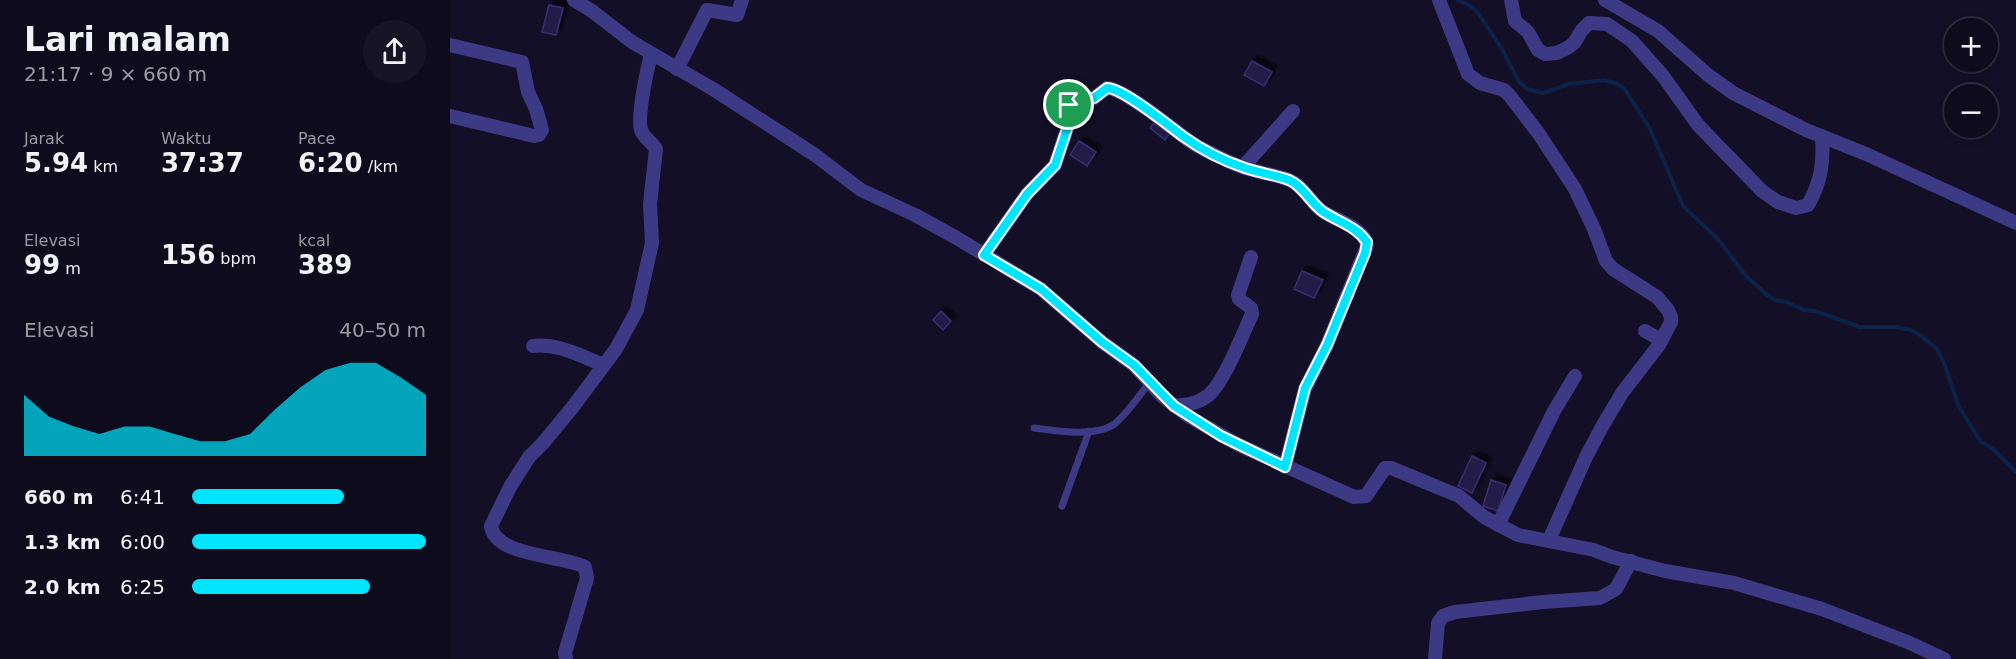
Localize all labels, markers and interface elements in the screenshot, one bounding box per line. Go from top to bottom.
map controls [1944,18,1998,138]
button: + [1944,18,1998,72]
text: Lari malam [24,20,231,59]
button: share [363,20,426,83]
text: 21:17 · 9 × 660 m [24,62,207,86]
pin [1043,79,1094,130]
button: − [1944,84,1998,138]
icon: arrive [1052,88,1085,121]
text: Jarak [24,129,64,148]
text: Waktu [161,129,211,148]
text: Pace [298,129,335,148]
text: 5.94 [24,148,88,178]
text: 37:37 [161,148,244,178]
text: 6:20 [298,148,363,178]
text: km [88,157,118,176]
text: /km [363,157,398,176]
text: Elevasi [24,231,80,250]
text: kcal [298,231,330,250]
text: 156 [161,240,215,270]
text: bpm [215,249,256,268]
text: 99 [24,250,60,280]
text: 389 [298,250,352,280]
text: m [60,259,81,278]
text: Elevasi [24,318,95,342]
text: 40–50 m [339,318,426,342]
text: 660 m [24,485,94,509]
text: 6:41 [120,485,165,509]
text: 1.3 km [24,530,101,554]
text: 6:00 [120,530,165,554]
text: 2.0 km [24,575,101,599]
text: 6:25 [120,575,165,599]

